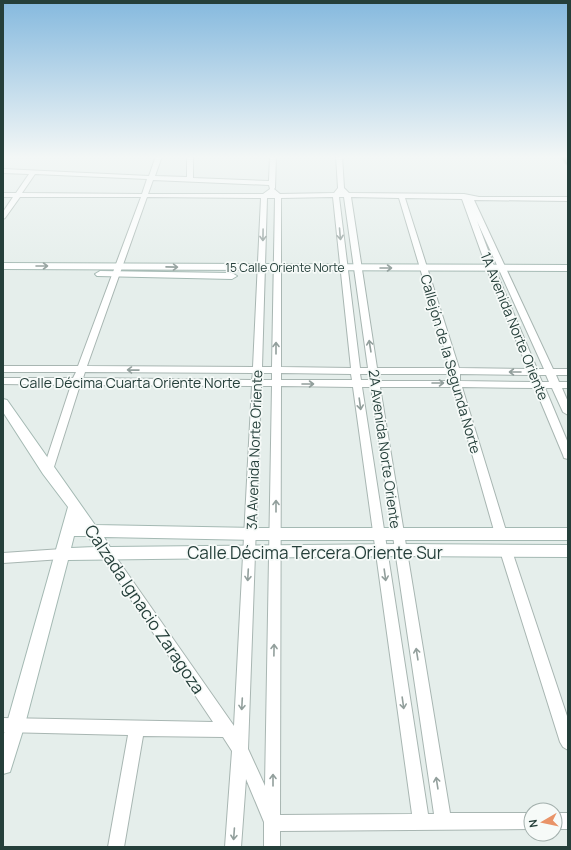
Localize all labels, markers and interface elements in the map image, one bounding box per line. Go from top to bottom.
one-way arrow [336,227,343,240]
one-way arrow [259,228,267,241]
street label: 1A Avenida Norte Oriente [477,249,553,403]
street label: 15 Calle Oriente Norte [225,259,345,276]
one-way arrow [35,262,48,270]
one-way arrow [165,263,178,270]
one-way arrow [379,264,392,272]
street label: Callejón de la Segunda Norte [416,272,486,456]
one-way arrow [365,340,373,353]
one-way arrow [272,342,280,355]
one-way arrow [127,366,140,373]
street label: 2A Avenida Norte Oriente [364,368,406,530]
one-way arrow [509,368,522,376]
street label: 3A Avenida Norte Oriente [242,369,266,531]
street label: Calle Décima Cuarta Oriente Norte [20,373,240,392]
one-way arrow [431,379,444,387]
one-way arrow [301,380,314,388]
one-way arrow [356,397,364,410]
one-way arrow [272,500,280,513]
street label: Calzada Ignacio Zaragoza [80,520,210,698]
street label: Calle Décima Tercera Oriente Sur [187,541,443,564]
one-way arrow [245,568,252,581]
one-way arrow [381,568,389,581]
one-way arrow [270,644,278,657]
one-way arrow [413,648,421,661]
one-way arrow [399,696,407,709]
one-way arrow [238,697,246,710]
one-way arrow [269,774,277,787]
one-way arrow [433,777,441,790]
north arrow [523,802,563,842]
text: N [525,818,541,829]
one-way arrow [231,827,238,840]

